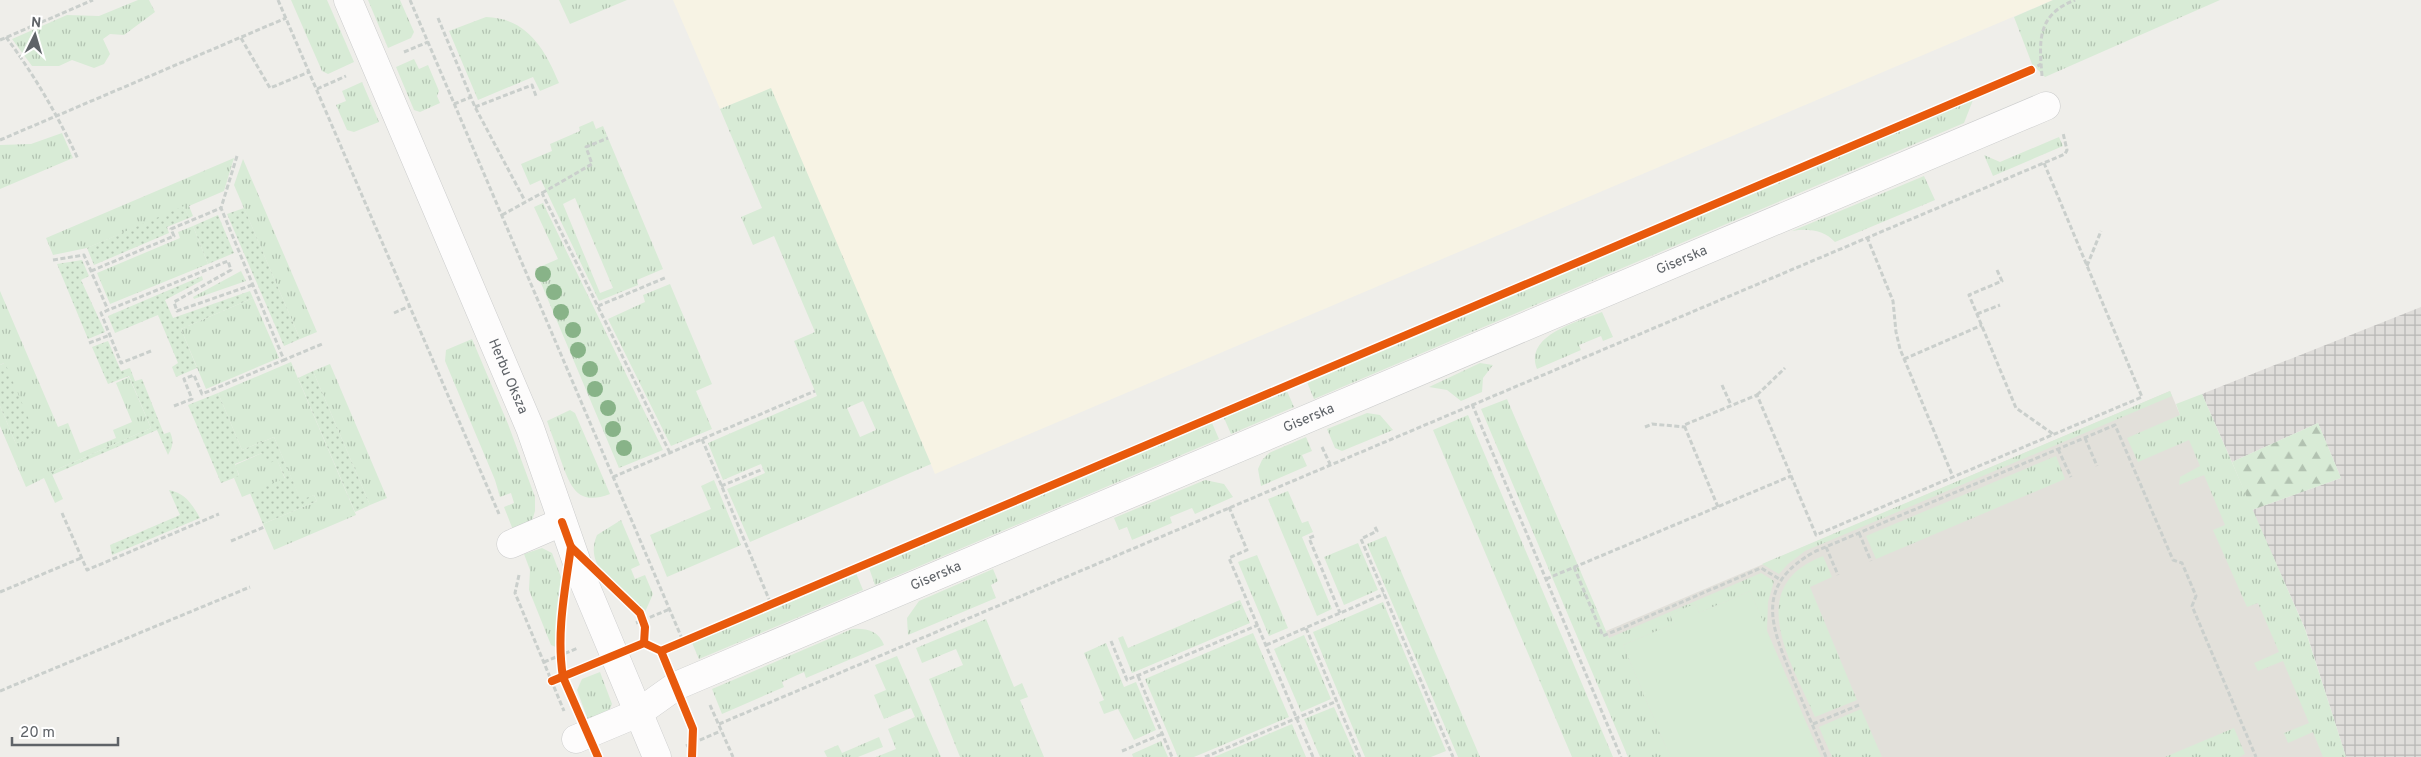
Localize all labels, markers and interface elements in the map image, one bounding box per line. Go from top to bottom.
north arrow [10,10,60,60]
text: N [30,15,42,32]
street label: Giserska [1654,242,1710,279]
street label: Herbu Oksza [485,336,532,417]
street label: Giserska [1281,400,1337,436]
street label: Giserska [908,558,964,594]
scale bar [12,714,119,746]
text: 20 m [20,724,55,743]

